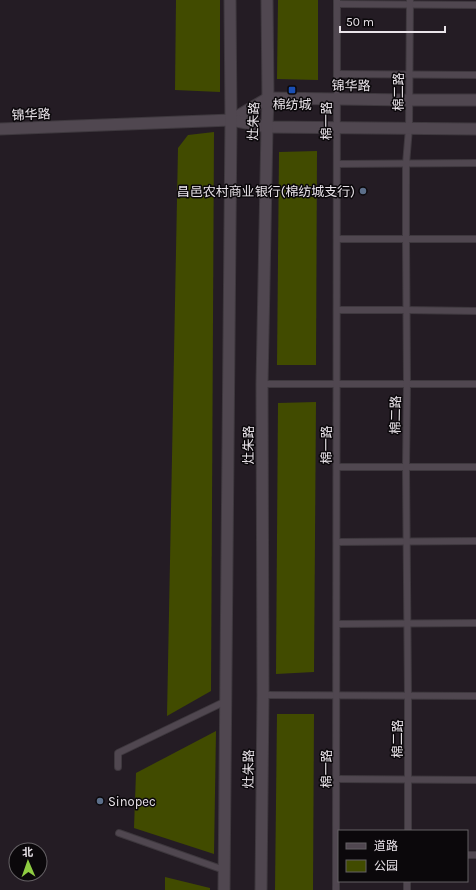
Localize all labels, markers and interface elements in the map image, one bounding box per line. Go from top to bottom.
scale bar [340,8,445,34]
text: 50 m [346,15,374,29]
street label: 棉二路 [391,72,406,112]
street label: 锦华路 [331,78,371,93]
marker: 棉纺城 [287,85,297,95]
place label: 棉纺城 [272,97,312,112]
street label: 灶朱路 [245,101,262,141]
street label: 棉一路 [319,101,334,141]
street label: 锦华路 [11,106,51,123]
place label: 昌邑农村商业银行(棉纺城支行) [177,184,355,199]
marker: 昌邑农村商业银行(棉纺城支行) [358,186,368,196]
street label: 棉二路 [388,395,403,435]
street label: 灶朱路 [241,425,256,465]
street label: 棉一路 [319,425,334,465]
street label: 棉二路 [390,719,405,759]
street label: 灶朱路 [241,749,256,789]
street label: 棉一路 [319,749,334,789]
place label: Sinopec [108,794,156,809]
marker: Sinopec [95,796,105,806]
legend [338,830,468,882]
text: 道路 [374,839,398,853]
north arrow [8,842,48,882]
text: 北 [22,846,33,859]
text: 公园 [374,859,398,873]

